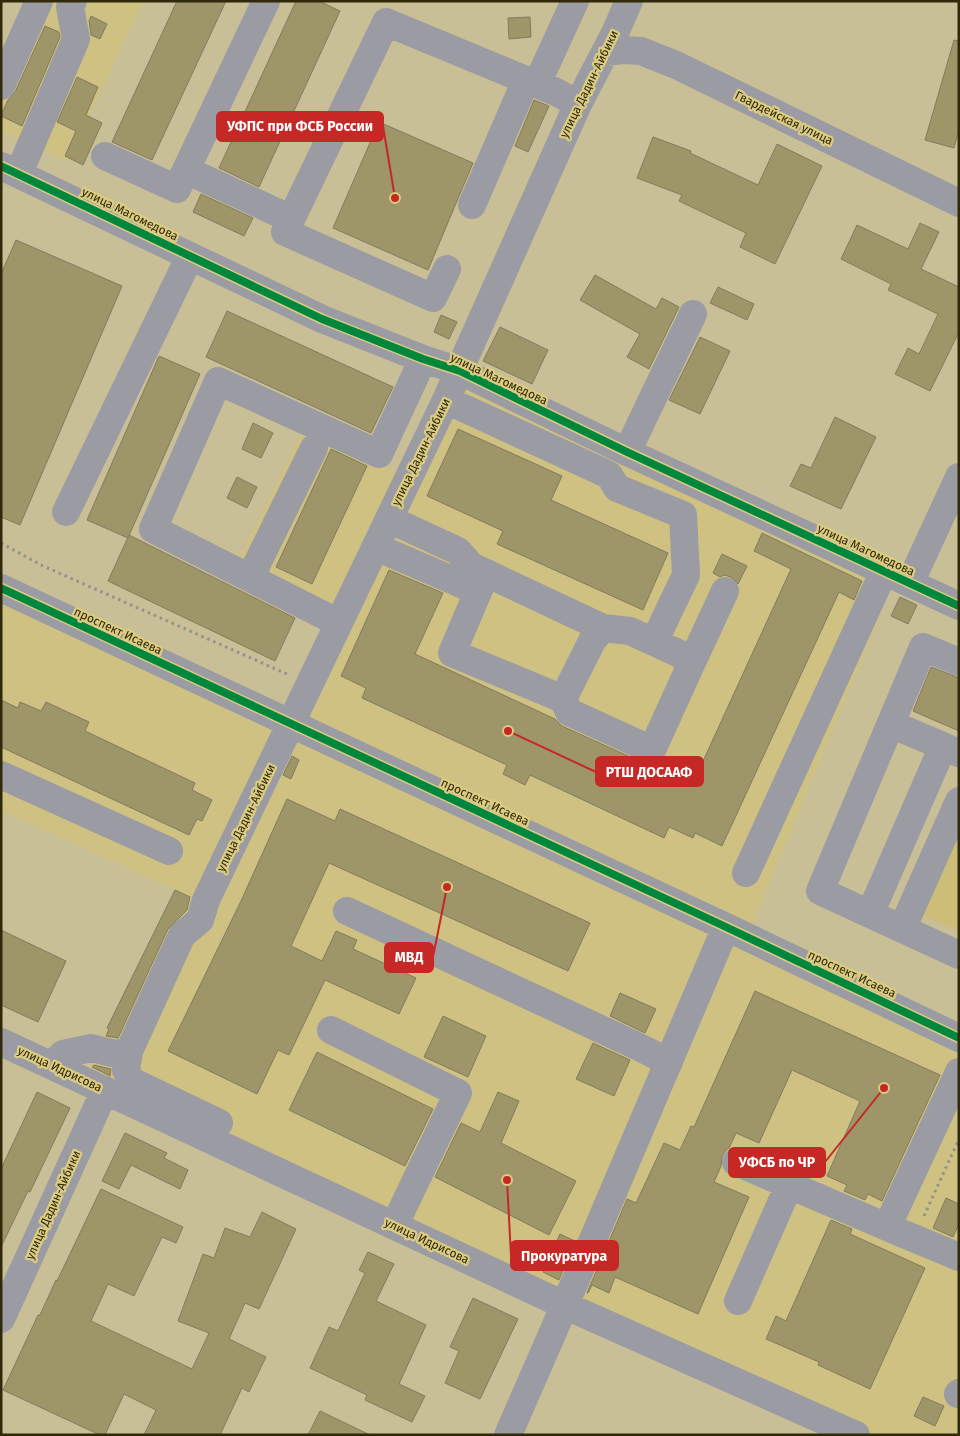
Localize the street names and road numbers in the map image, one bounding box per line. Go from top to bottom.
street label: улица Дадин-Айбики [557,28,621,140]
street label: Гвардейская улица [733,88,835,148]
street label: улица Магомедова [79,185,181,243]
street label: улица Магомедова [448,350,550,408]
street label: улица Дадин-Айбики [389,396,453,508]
street label: улица Магомедова [815,521,917,579]
street label: проспект Исаева [72,604,164,658]
street label: улица Дадин-Айбики [214,762,278,874]
street label: проспект Исаева [439,775,531,829]
street label: проспект Исаева [806,947,898,1001]
street label: улица Идрисова [16,1043,104,1095]
street label: улица Дадин-Айбики [23,1148,83,1262]
street label: улица Идрисова [383,1215,471,1267]

